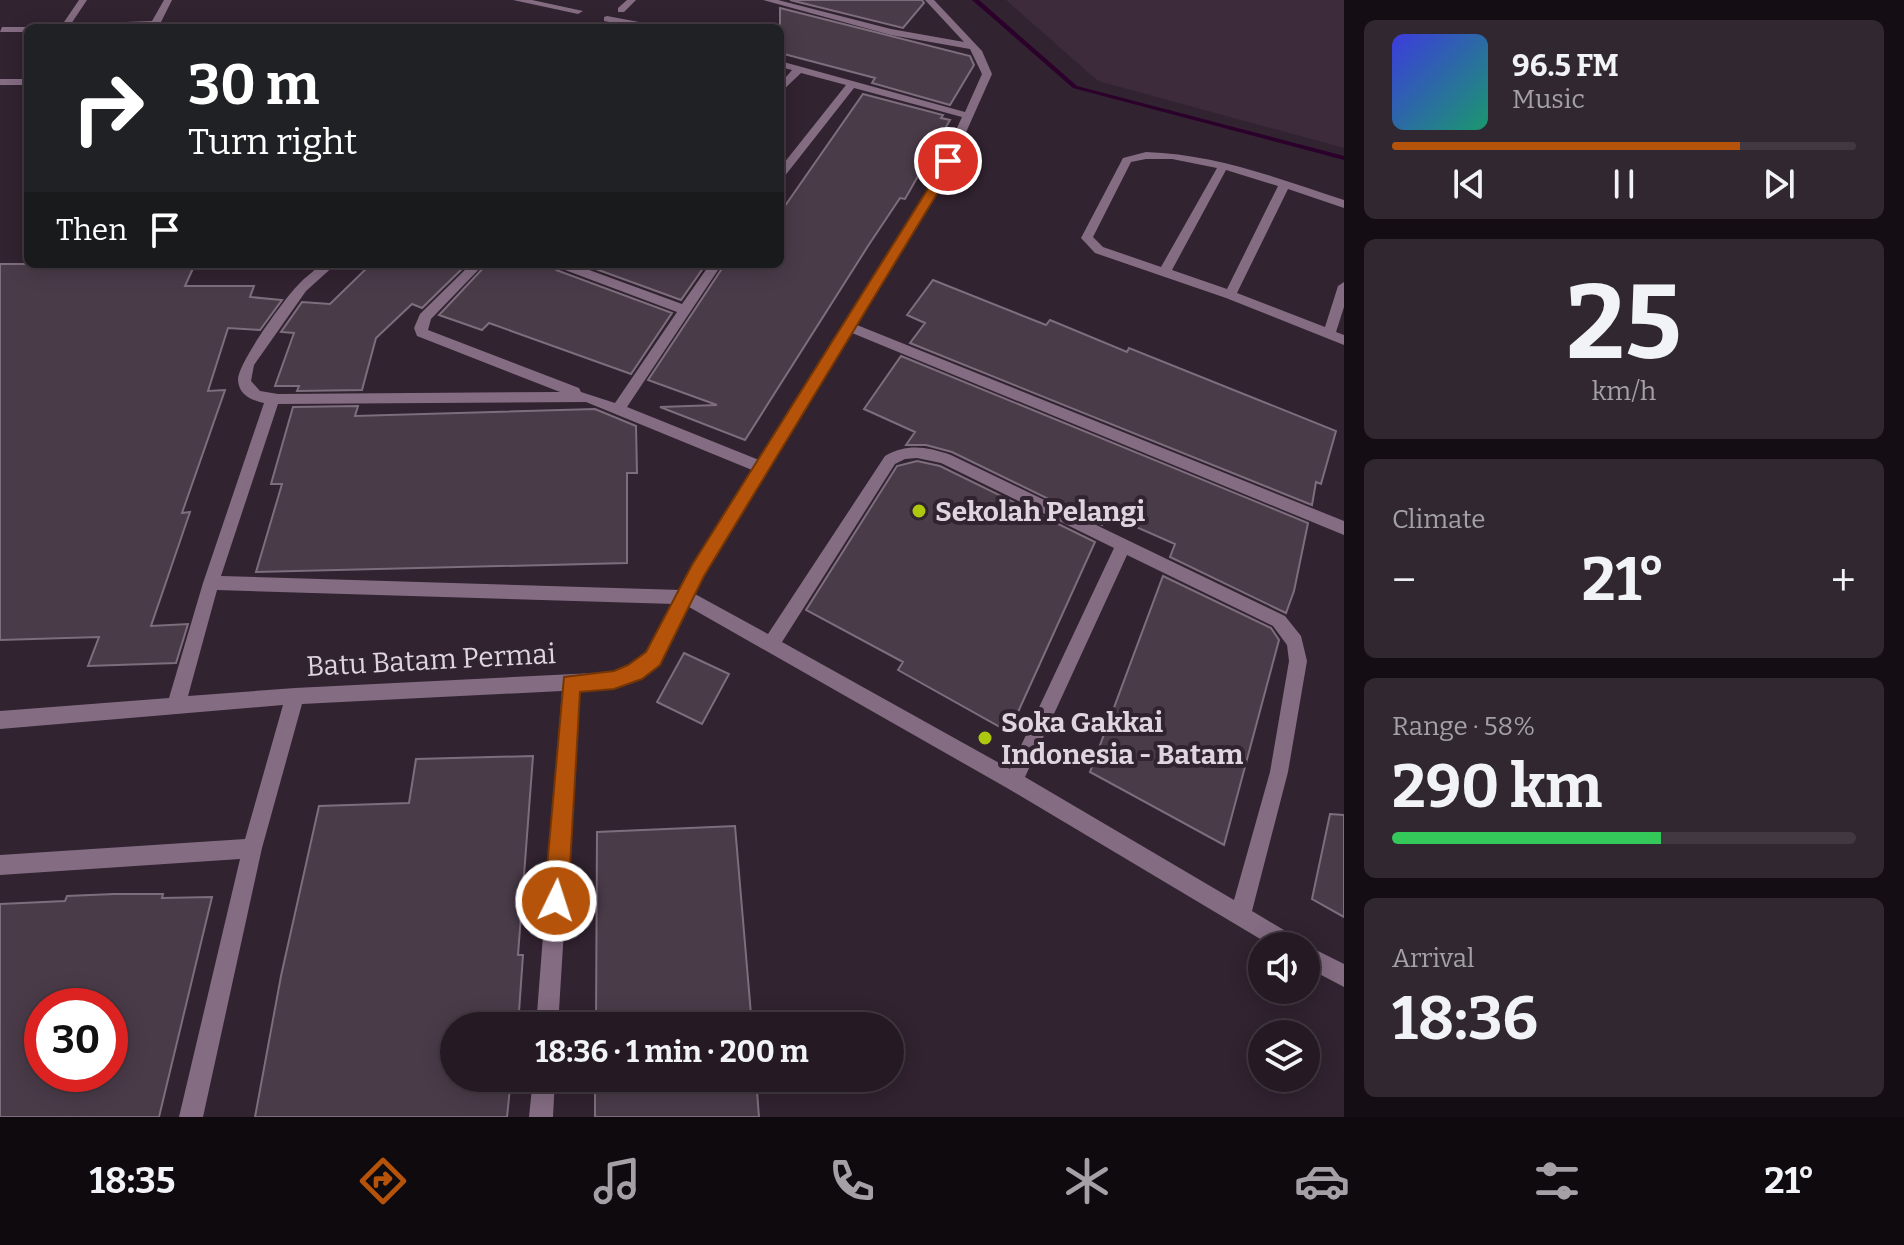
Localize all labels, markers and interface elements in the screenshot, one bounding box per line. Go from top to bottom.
text: 96.5 FM [1512,48,1619,84]
text: 30 m [188,52,319,119]
icon: right [56,56,160,160]
text: Music [1512,84,1585,115]
text: Turn right [188,120,357,164]
pin [914,127,982,195]
icon: arrive [926,139,970,183]
icon: previous [1447,162,1491,206]
icon: pause [1602,162,1646,206]
icon: next [1757,162,1801,206]
icon: arrive [143,208,187,252]
text: Then [56,212,127,248]
text: 25 [1566,261,1682,386]
text: km/h [1592,376,1656,407]
place label: Sekolah Pelangi [935,495,1145,528]
marker: Sekolah Pelangi [910,502,928,520]
text: Climate [1392,504,1486,535]
text: 21° [1582,544,1665,616]
text: − [1392,554,1416,607]
text: + [1831,554,1856,607]
street label: Batu Batam Permai [305,637,557,683]
place label: Soka Gakkai Indonesia - Batam [1001,706,1243,771]
text: Range · 58% [1392,711,1535,742]
marker: Soka Gakkai Indonesia - Batam [976,729,994,747]
text: 290 km [1392,751,1602,823]
position arrow [514,859,598,943]
map controls [1248,932,1320,1092]
button: sound [1248,932,1320,1004]
text: Arrival [1392,943,1474,974]
text: 18:36 [1392,983,1538,1055]
speed limit sign: 30 [24,988,128,1092]
button: layers [1248,1020,1320,1092]
text: 18:36 · 1 min · 200 m [535,1034,809,1070]
icon: directions [355,1153,411,1209]
icon: music [589,1153,645,1209]
icon: phone [824,1153,880,1209]
icon: climate [1059,1153,1115,1209]
icon: car [1294,1153,1350,1209]
icon: filters [1529,1153,1585,1209]
text: 18:35 [89,1159,176,1203]
text: 21° [1764,1159,1815,1203]

